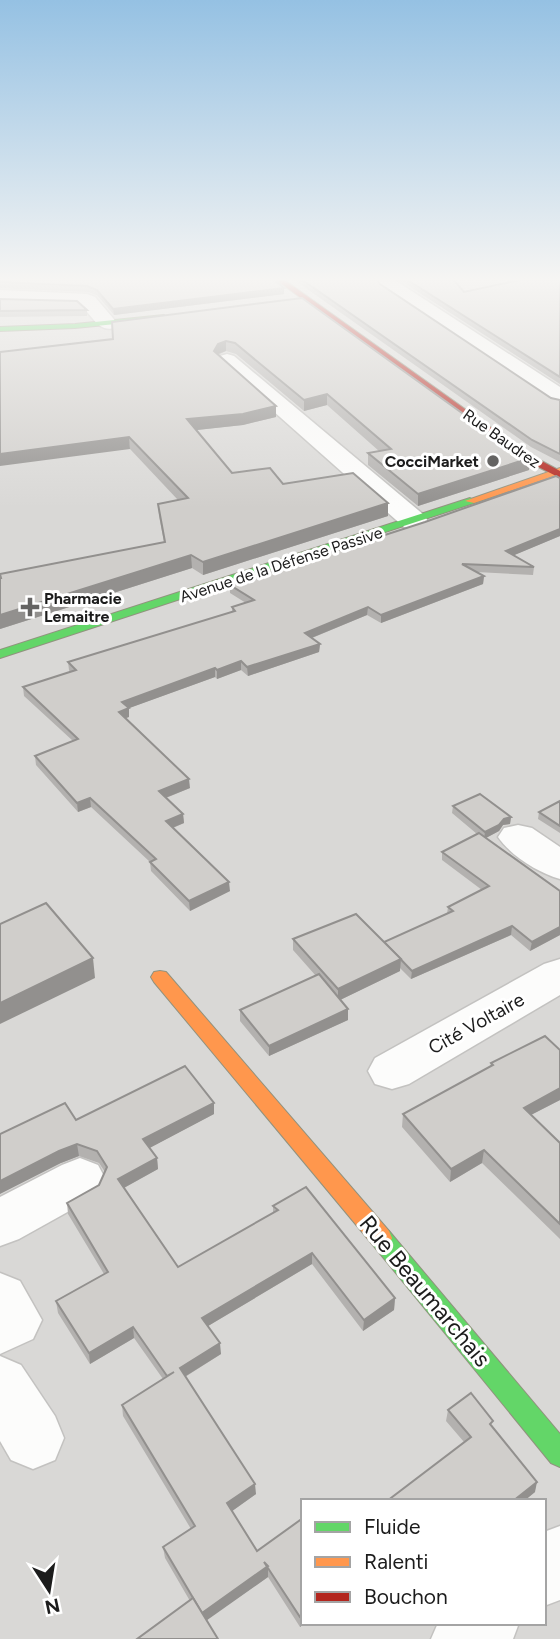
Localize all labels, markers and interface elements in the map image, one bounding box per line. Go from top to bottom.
street label: Rue Baudrez [459,405,544,472]
place label: CocciMarket [385,452,479,471]
marker: CocciMarket [485,453,501,469]
street label: Avenue de la Défense Passive [177,523,385,606]
place label: Pharmacie Lemaitre [44,589,122,626]
marker: Pharmacie Lemaitre [22,599,38,615]
street label: Cité Voltaire [424,988,528,1059]
street label: Rue Beaumarchais [354,1210,496,1372]
legend [301,1499,546,1625]
text: Fluide [364,1514,420,1539]
text: Ralenti [364,1549,428,1574]
north arrow [14,1555,84,1625]
text: Bouchon [364,1584,448,1609]
text: N [43,1593,62,1619]

